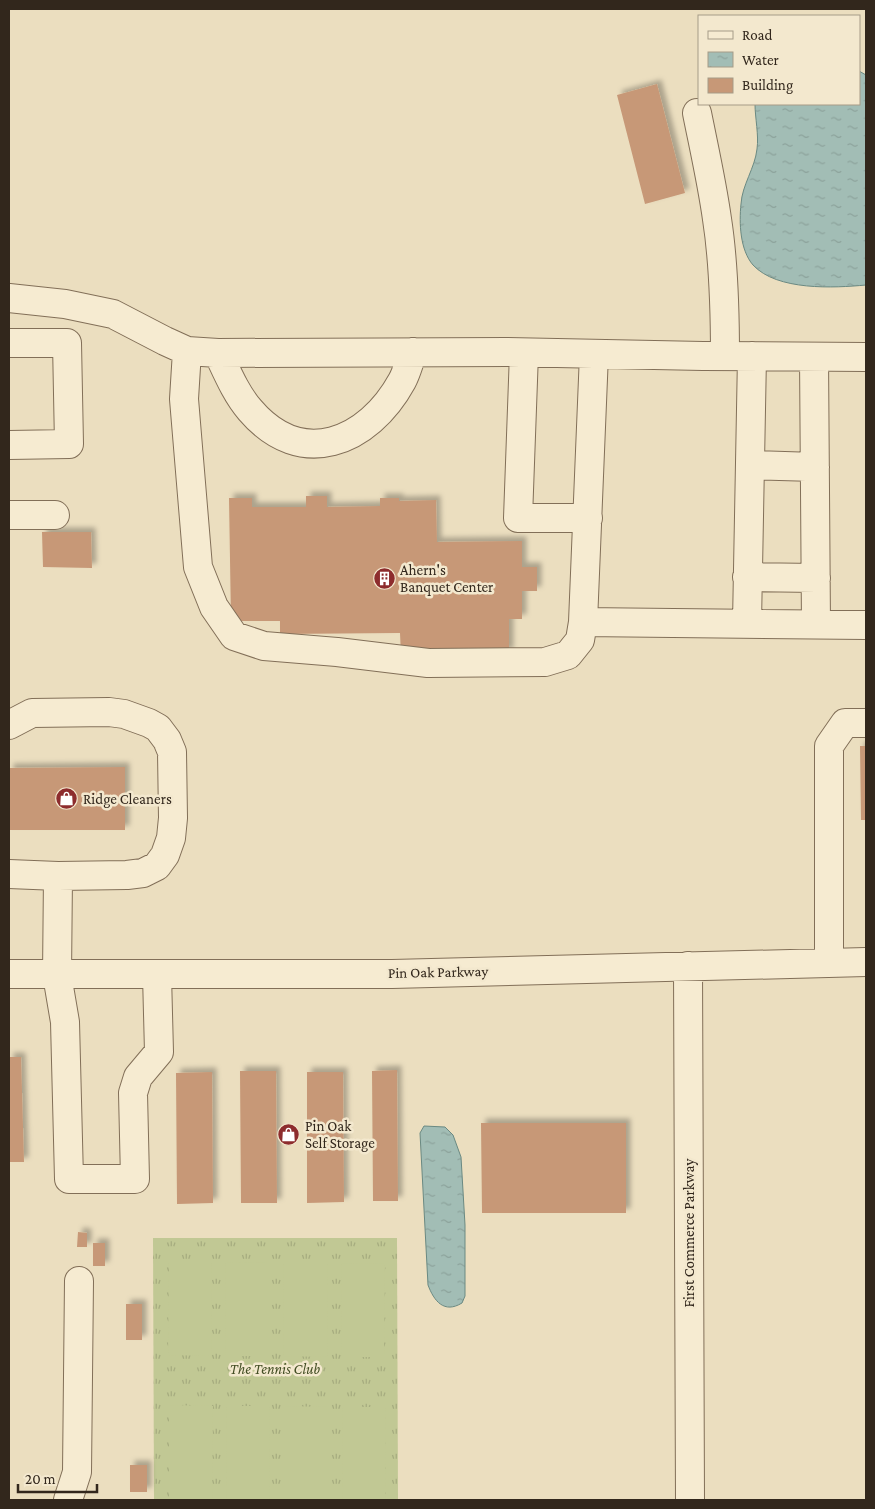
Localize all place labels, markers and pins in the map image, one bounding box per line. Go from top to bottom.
place label: Ahern's Banquet Center [400,562,494,596]
building icon: Ahern's Banquet Center [372,567,396,591]
shop icon: Ridge Cleaners [55,787,79,811]
place label: Ridge Cleaners [83,791,172,808]
place label: Pin Oak Self Storage [305,1118,375,1152]
shop icon: Pin Oak Self Storage [277,1123,301,1147]

